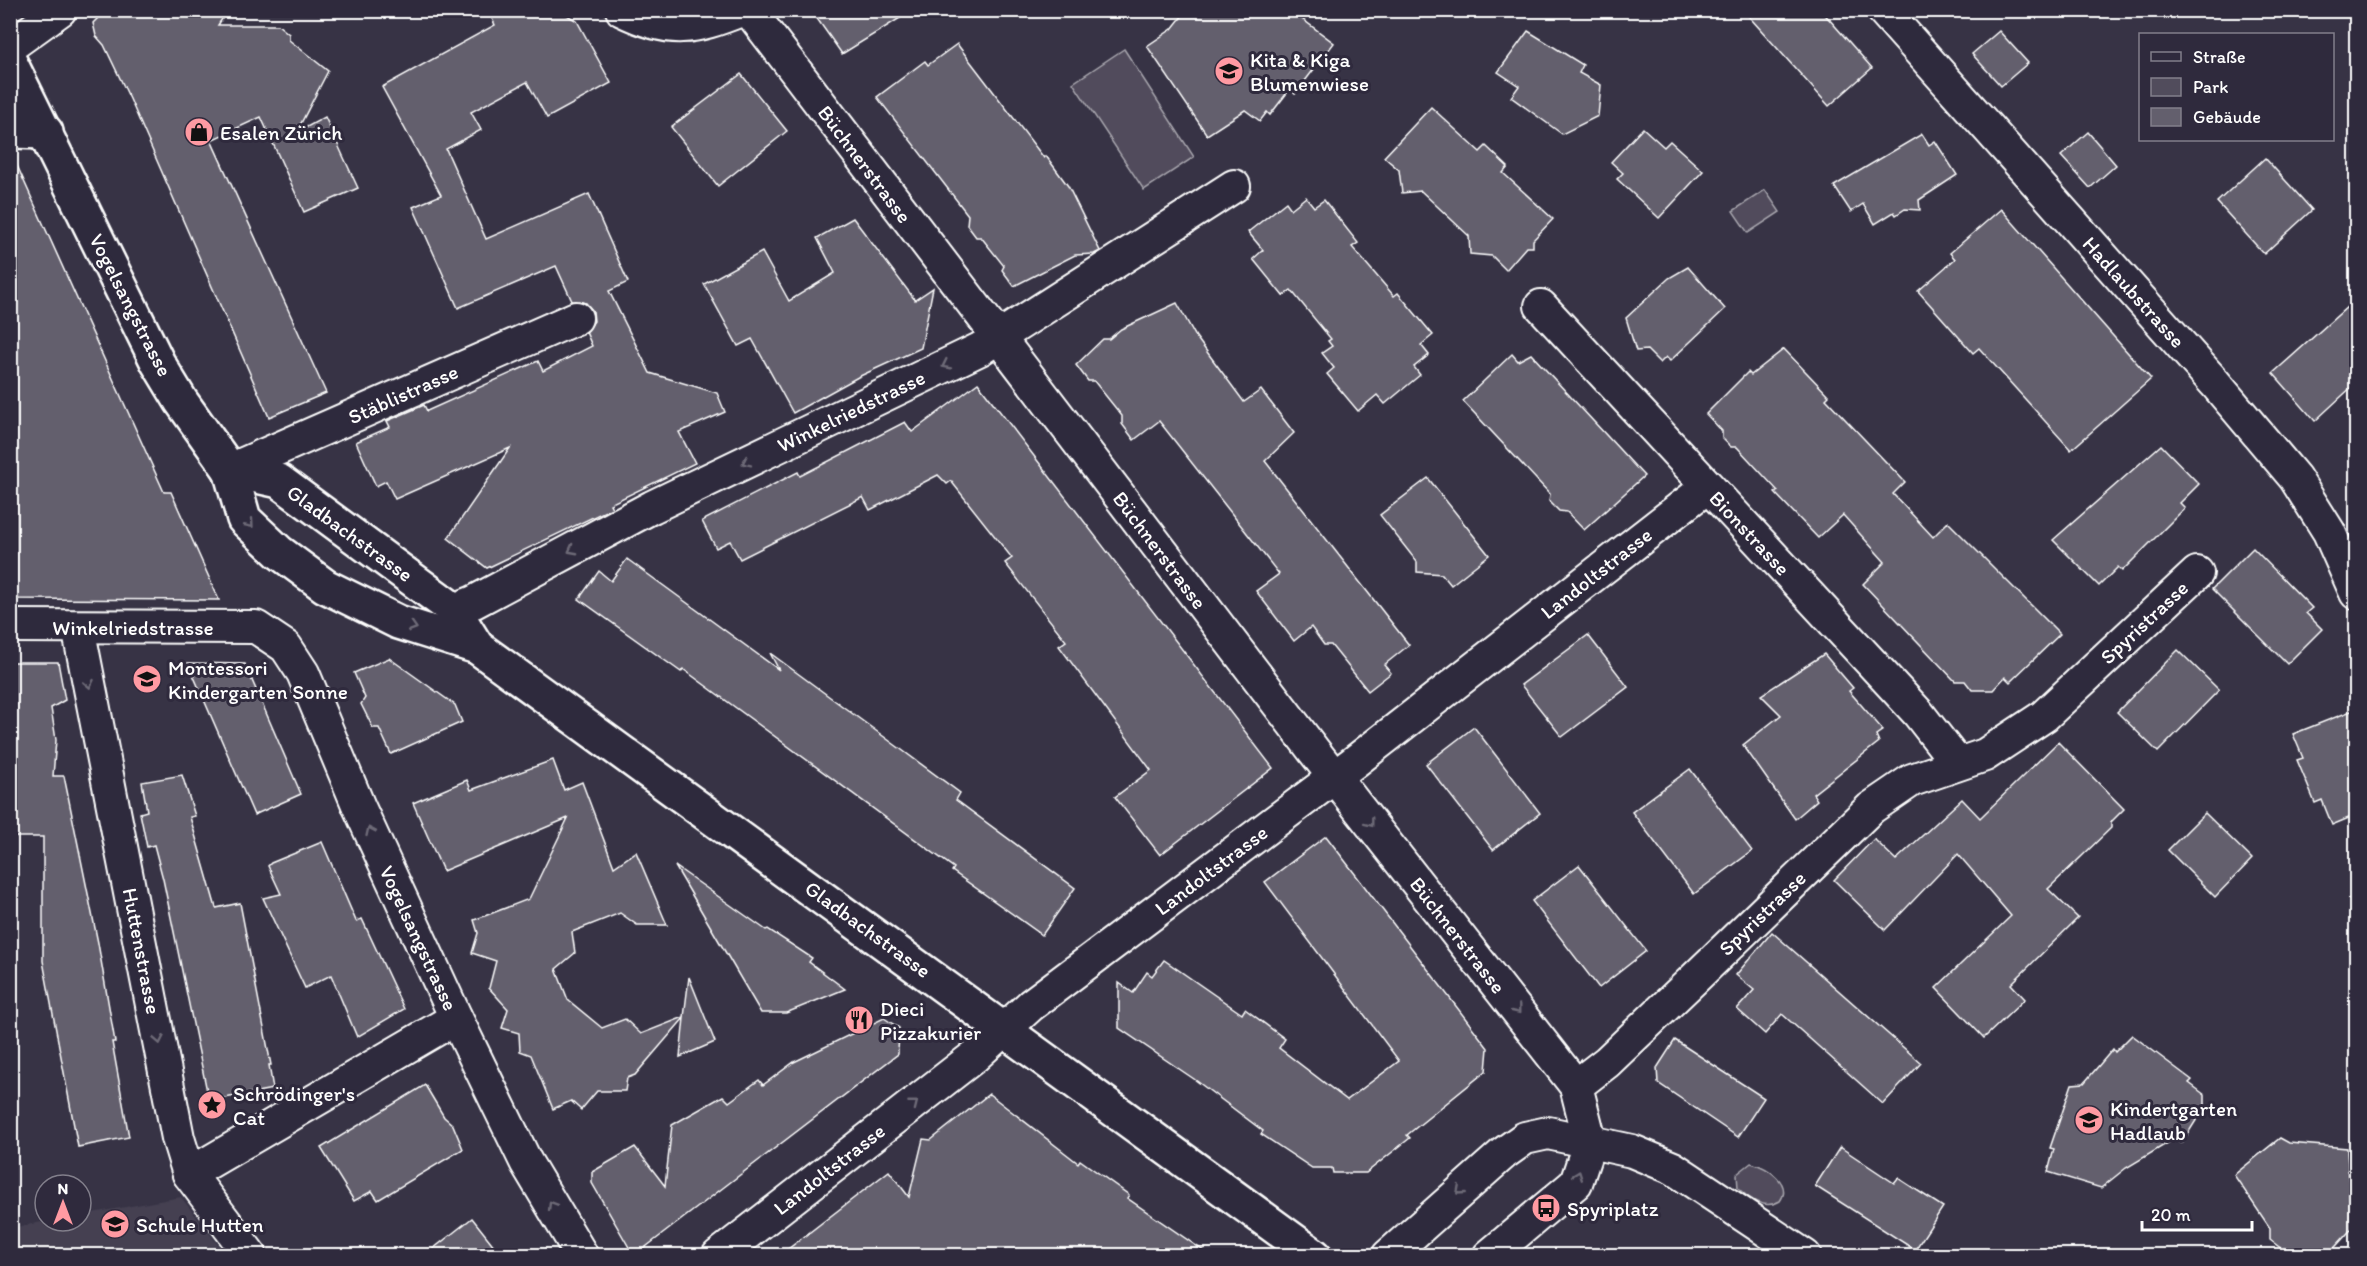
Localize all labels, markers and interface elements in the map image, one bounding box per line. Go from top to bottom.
legend [2139,33,2334,141]
text: Straße [2193,46,2246,68]
place label: Kita & Kiga Blumenwiese [1250,47,1369,96]
school or university icon: Kita & Kiga Blumenwiese [1213,55,1245,87]
text: Park [2193,76,2228,98]
street label: Büchnerstrasse [813,100,917,228]
text: Gebäude [2193,106,2261,128]
shop icon: Esalen Zürich [183,116,215,148]
place label: Esalen Zürich [220,120,342,145]
street label: Vogelsangstrasse [84,229,178,381]
street label: Hadlaubstrasse [2077,231,2191,353]
one-way arrow [941,358,952,370]
street label: Stäblistrasse [344,359,462,429]
street label: Winkelriedstrasse [773,364,929,458]
one-way arrow [741,454,752,466]
street label: Gladbachstrasse [282,479,418,587]
street label: Bionstrasse [1704,485,1796,581]
street label: Büchnerstrasse [1108,486,1212,614]
one-way arrow [243,517,254,527]
street label: Landoltstrasse [1535,522,1657,624]
one-way arrow [568,543,578,554]
street label: Spyristrasse [2095,575,2193,669]
street label: Winkelriedstrasse [52,615,214,640]
one-way arrow [407,620,418,632]
place label: Montessori Kindergarten Sonne [168,655,348,704]
school or university icon: Montessori Kindergarten Sonne [131,663,163,695]
one-way arrow [82,679,95,689]
one-way arrow [1363,817,1374,828]
street label: Landoltstrasse [1150,820,1272,920]
one-way arrow [366,827,378,838]
street label: Vogelsangstrasse [375,862,463,1014]
street label: Spyristrasse [1713,865,1811,961]
street label: Büchnerstrasse [1405,872,1511,998]
street label: Gladbachstrasse [800,875,936,983]
street label: Huttenstrasse [117,886,167,1016]
place label: Dieci Pizzakurier [880,996,981,1045]
one-way arrow [1509,1003,1520,1014]
restaurant icon: Dieci Pizzakurier [843,1004,875,1036]
one-way arrow [152,1035,165,1045]
place label: Schrödinger's Cat [233,1081,355,1130]
place icon: Schrödinger's Cat [196,1089,228,1121]
place label: Kindertgarten Hadlaub [2110,1096,2237,1145]
one-way arrow [907,1100,918,1111]
school or university icon: Kindertgarten Hadlaub [2073,1104,2105,1136]
street label: Landoltstrasse [768,1118,890,1220]
one-way arrow [1571,1170,1583,1181]
north arrow [33,1173,93,1233]
text: N [58,1179,68,1198]
one-way arrow [1456,1184,1467,1195]
bus stop icon: Spyriplatz [1530,1192,1562,1224]
scale bar [2142,1194,2252,1232]
place label: Spyriplatz [1567,1196,1659,1221]
one-way arrow [547,1201,559,1211]
text: 20 m [2151,1204,2191,1226]
school or university icon: Schule Hutten [99,1208,131,1240]
place label: Schule Hutten [136,1212,264,1237]

